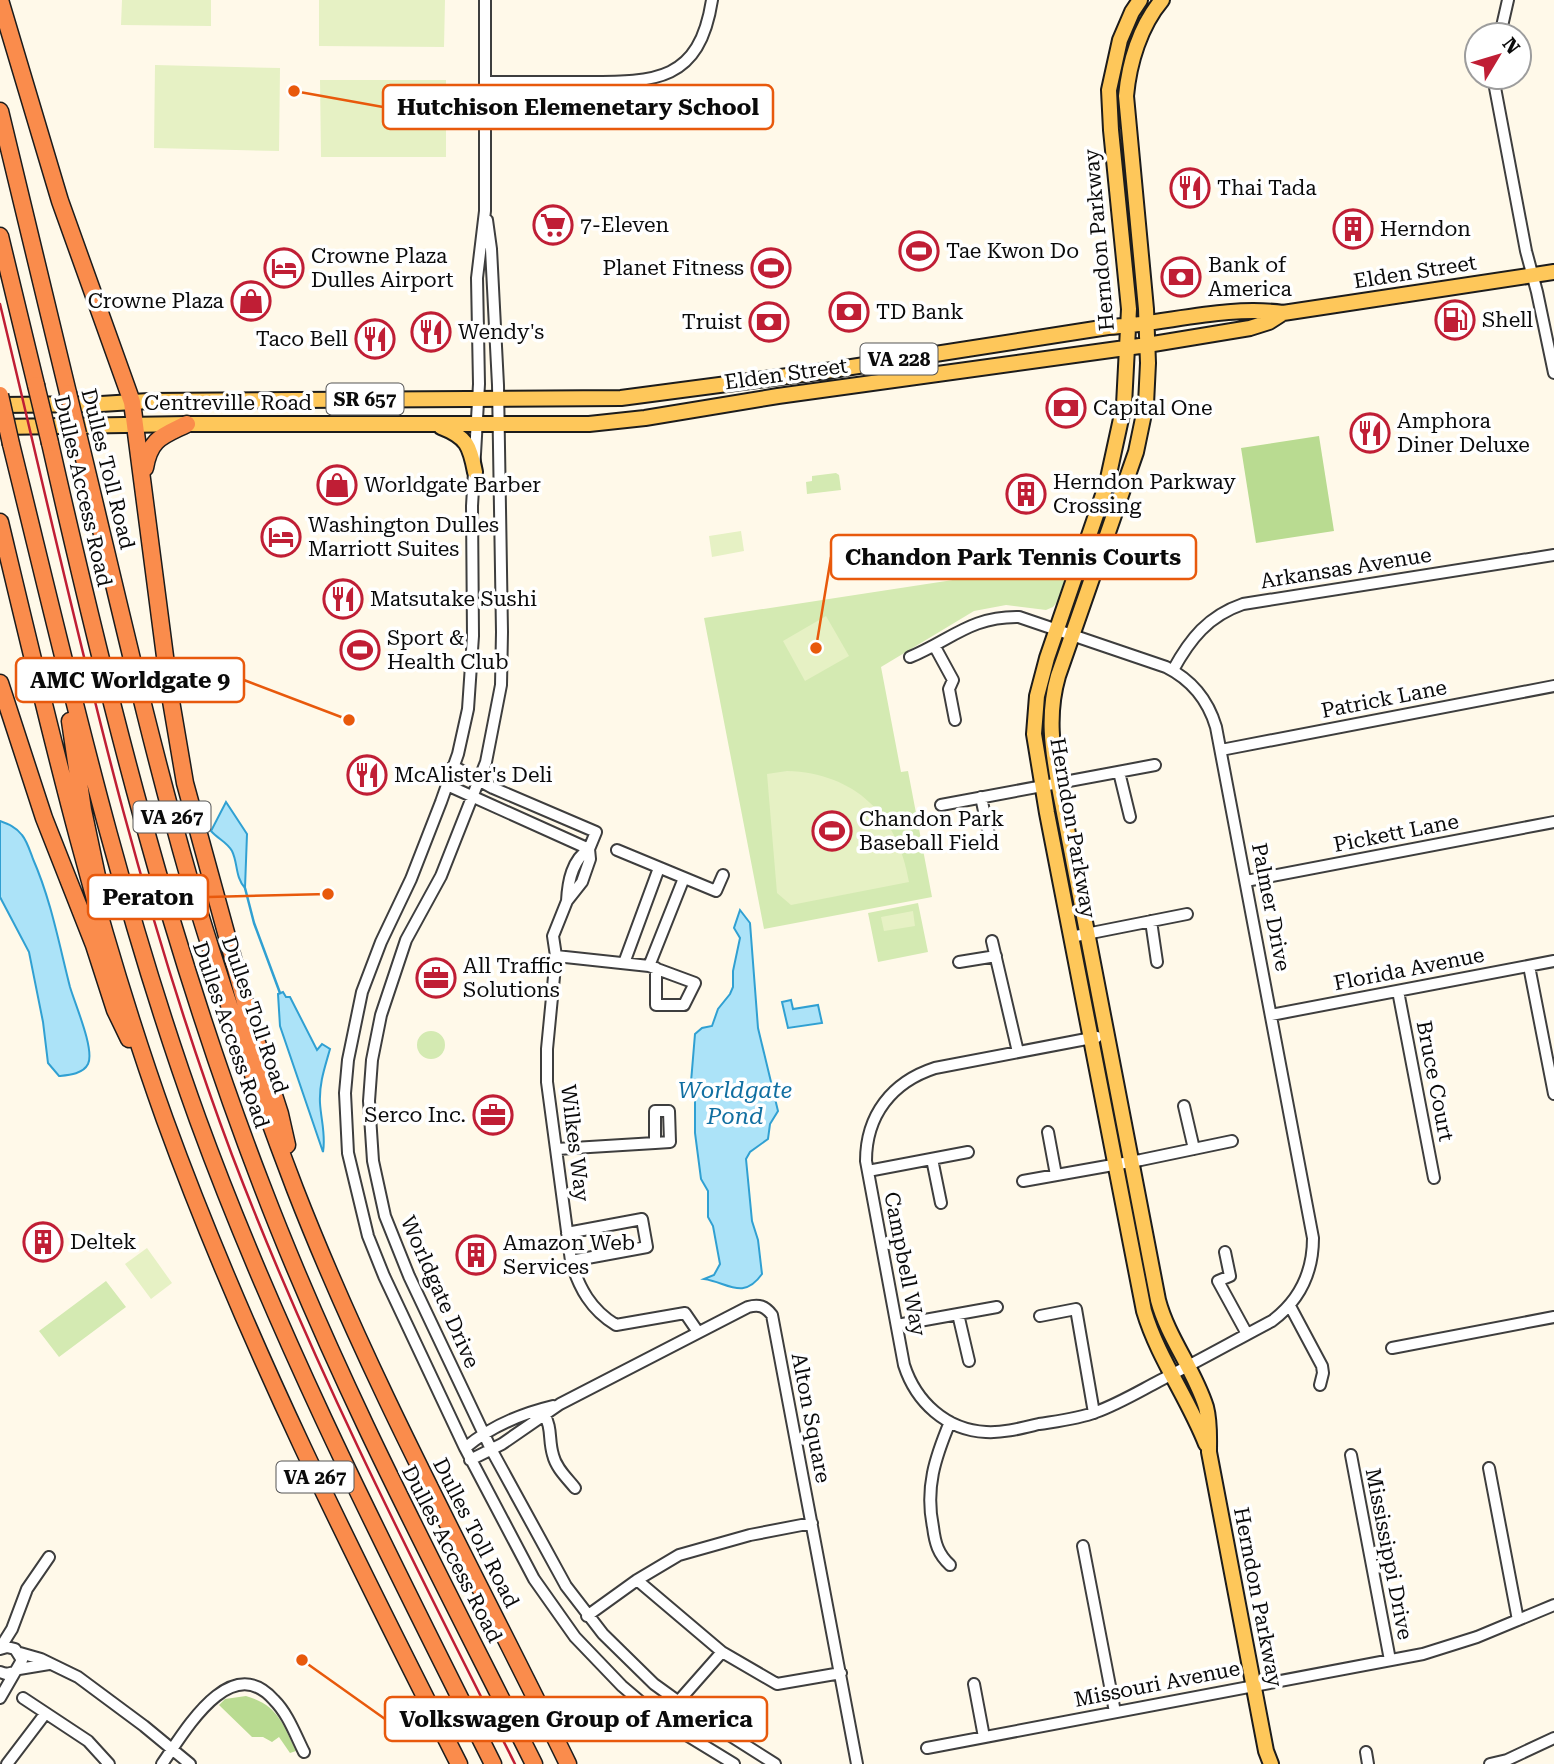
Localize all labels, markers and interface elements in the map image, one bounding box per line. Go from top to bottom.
north arrow [1463,21,1533,91]
text: N [1497,33,1525,59]
callout: Hutchison Elemenetary School [383,85,773,129]
text: Hutchison Elemenetary School [397,94,759,121]
street label: Herndon Parkway [1079,147,1119,332]
restaurant icon: Thai Tada [1169,167,1211,209]
place label: Thai Tada [1217,176,1317,200]
supermarket icon: 7-Eleven [532,204,574,246]
building icon: Herndon [1332,208,1374,250]
place label: 7-Eleven [580,213,670,237]
place label: Herndon [1380,217,1471,241]
sports icon: Tae Kwon Do [898,230,940,272]
place label: Tae Kwon Do [946,239,1079,263]
place label: Crowne Plaza Dulles Airport [311,244,454,292]
hotel icon: Crowne Plaza Dulles Airport [263,247,305,289]
sports icon: Planet Fitness [750,247,792,289]
street label: Elden Street [1352,250,1478,294]
place label: Bank of America [1208,253,1292,301]
place label: Planet Fitness [603,256,744,280]
bank icon: Bank of America [1160,256,1202,298]
shop icon: Crowne Plaza [230,280,272,322]
place label: Crowne Plaza [88,289,225,313]
bank icon: TD Bank [828,291,870,333]
fuel station icon: Shell [1434,299,1476,341]
place label: TD Bank [876,300,963,324]
bank icon: Truist [748,301,790,343]
place label: Shell [1482,308,1533,332]
place label: Truist [682,310,742,334]
restaurant icon: Wendy's [410,311,452,353]
restaurant icon: Taco Bell [354,318,396,360]
place label: Wendy's [458,320,544,344]
place label: Taco Bell [256,327,348,351]
road number: VA 228 [860,344,937,374]
street label: Elden Street [723,353,849,395]
road number: SR 657 [326,384,404,414]
street label: Dulles Toll Road [76,386,140,552]
bank icon: Capital One [1045,387,1087,429]
street label: Centreville Road [144,391,313,415]
street label: Dulles Access Road [49,393,117,590]
place label: Capital One [1093,396,1213,420]
place label: Amphora Diner Deluxe [1397,409,1530,457]
restaurant icon: Amphora Diner Deluxe [1349,412,1391,454]
shop icon: Worldgate Barber [316,464,358,506]
place label: Herndon Parkway Crossing [1053,470,1236,518]
place label: Worldgate Barber [364,473,541,497]
building icon: Herndon Parkway Crossing [1005,473,1047,515]
place label: Washington Dulles Marriott Suites [308,513,499,561]
hotel icon: Washington Dulles Marriott Suites [260,516,302,558]
callout: Chandon Park Tennis Courts [831,535,1196,579]
street label: Arkansas Avenue [1259,543,1433,593]
text: Chandon Park Tennis Courts [845,544,1181,571]
restaurant icon: Matsutake Sushi [322,578,364,620]
place label: Matsutake Sushi [370,587,537,611]
place label: Sport & Health Club [387,626,509,674]
sports icon: Sport & Health Club [339,629,381,671]
callout: AMC Worldgate 9 [16,658,244,702]
text: AMC Worldgate 9 [30,667,230,694]
street label: Patrick Lane [1319,675,1449,723]
street label: Herndon Parkway [1045,736,1101,921]
restaurant icon: McAlister's Deli [346,754,388,796]
place label: McAlister's Deli [394,763,553,787]
road number: VA 267 [134,802,210,832]
place label: Chandon Park Baseball Field [859,807,1004,855]
street label: Pickett Lane [1331,809,1461,857]
sports icon: Chandon Park Baseball Field [811,810,853,852]
street label: Palmer Drive [1247,841,1295,973]
callout: Peraton [88,875,208,919]
text: Peraton [102,884,194,911]
street label: Dulles Toll Road [217,933,293,1097]
street label: Dulles Access Road [188,939,274,1132]
street label: Florida Avenue [1332,943,1486,995]
place label: All Traffic Solutions [463,954,563,1002]
office icon: All Traffic Solutions [415,957,457,999]
street label: Bruce Court [1412,1019,1458,1143]
water label: Worldgate Pond [678,1077,792,1130]
street label: Wilkes Way [556,1083,594,1203]
office icon: Serco Inc. [472,1094,514,1136]
place label: Serco Inc. [364,1103,466,1127]
street label: Campbell Way [879,1190,931,1339]
street label: Worldgate Drive [396,1212,484,1372]
building icon: Deltek [22,1221,64,1263]
place label: Deltek [70,1230,136,1254]
place label: Amazon Web Services [503,1231,635,1279]
building icon: Amazon Web Services [455,1234,497,1276]
street label: Alton Square [787,1351,835,1485]
street label: Dulles Toll Road [428,1454,524,1612]
street label: Dulles Access Road [397,1461,507,1647]
road number: VA 267 [276,1462,354,1492]
street label: Mississippi Drive [1361,1466,1417,1642]
street label: Herndon Parkway [1229,1505,1287,1689]
street label: Missouri Avenue [1072,1656,1242,1712]
callout: Volkswagen Group of America [385,1697,767,1741]
text: Volkswagen Group of America [399,1706,753,1733]

